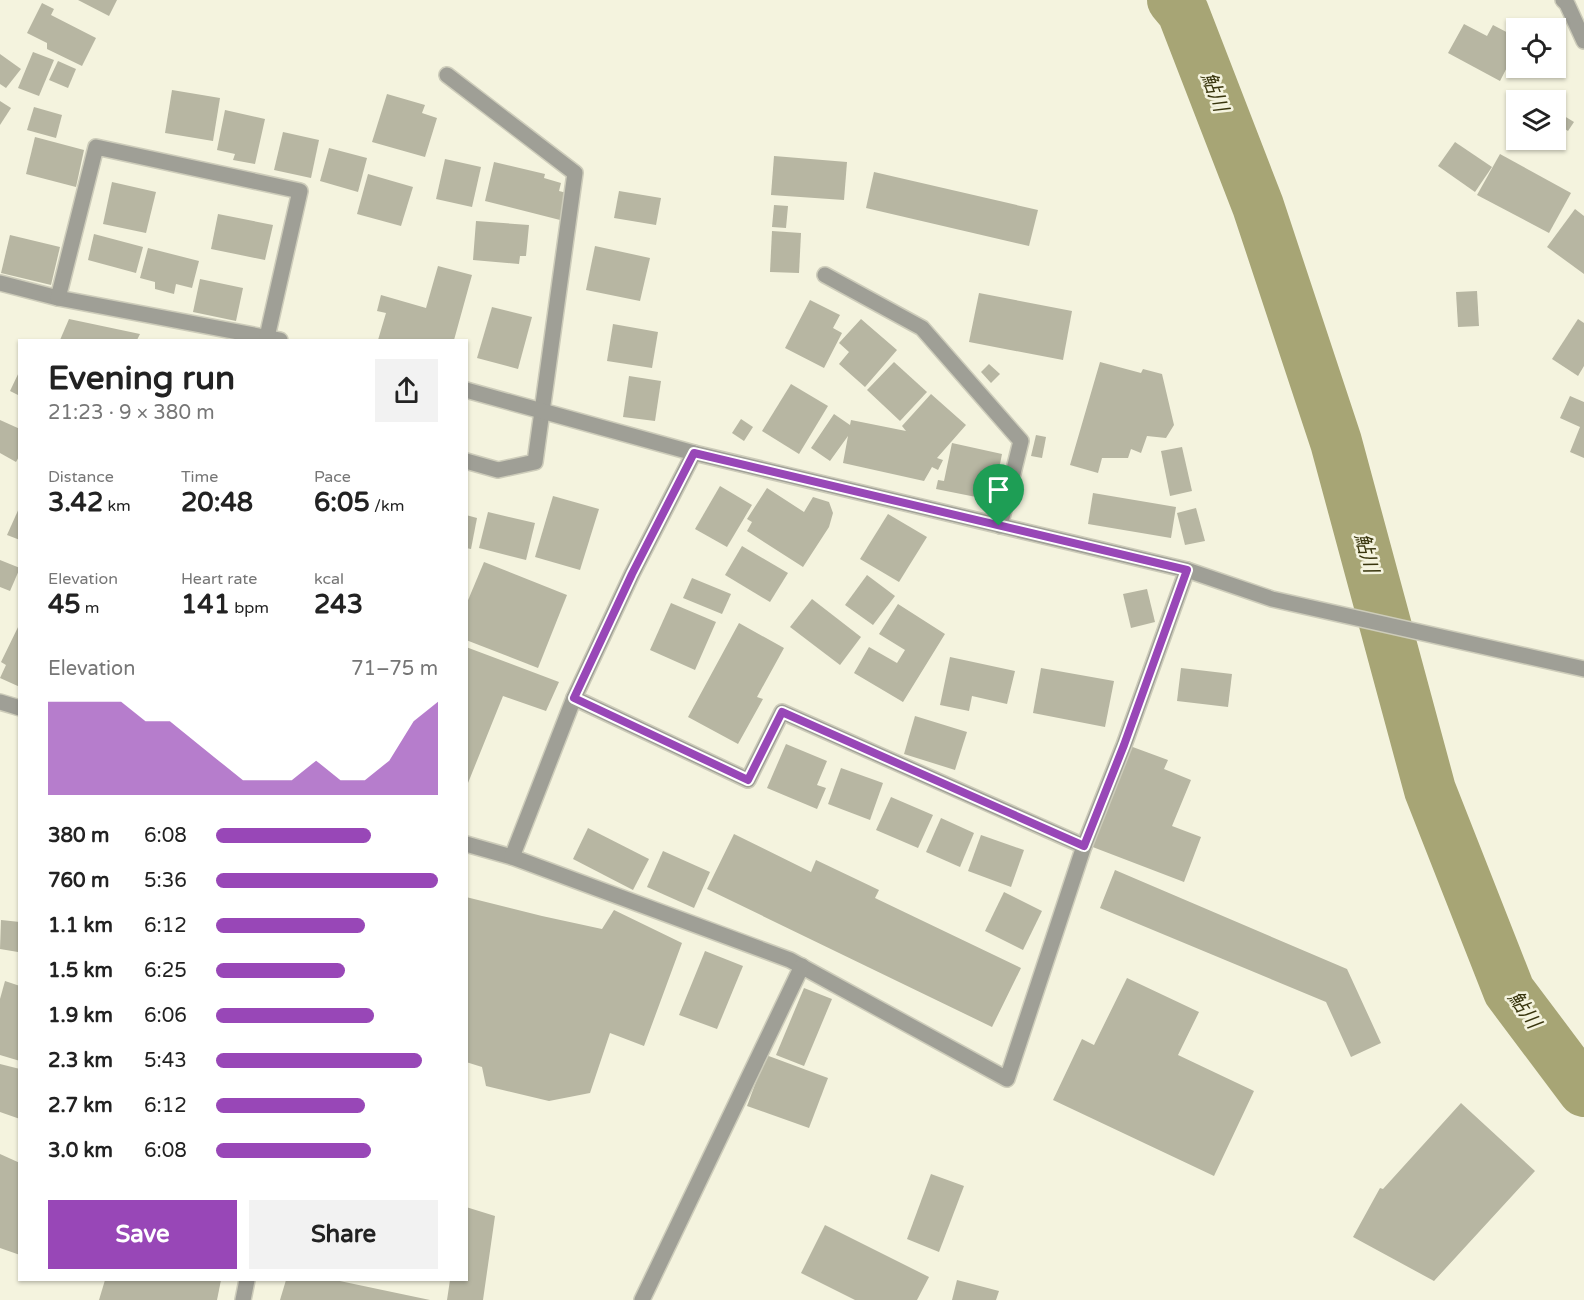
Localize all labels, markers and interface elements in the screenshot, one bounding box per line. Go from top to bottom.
map controls [1506,18,1566,150]
button: locate [1506,18,1566,78]
water label: 鮎川 [1196,69,1233,117]
button: layers [1506,90,1566,150]
text: Evening run [48,359,235,398]
button: share [375,359,438,422]
text: 21:23 · 9 × 380 m [48,401,215,425]
pin [973,464,1024,526]
text: Distance [48,467,114,487]
text: Time [181,467,218,487]
text: Pace [314,467,351,487]
icon: arrive [982,473,1015,506]
text: 3.42 [48,487,103,518]
text: 20:48 [181,487,253,518]
text: 6:05 [314,487,370,518]
text: km [103,496,131,516]
text: /km [370,496,404,516]
water label: 鮎川 [1349,531,1383,577]
text: Elevation [48,569,118,589]
text: Heart rate [181,569,257,589]
text: kcal [314,569,344,589]
text: 45 [48,589,81,620]
text: 141 [181,589,230,620]
text: 243 [314,589,363,620]
text: m [81,598,100,618]
text: bpm [230,598,269,618]
text: Elevation [48,657,135,681]
text: 71–75 m [351,657,438,681]
text: 380 m [48,824,109,848]
text: 6:08 [144,824,187,848]
text: 760 m [48,869,109,893]
text: 5:36 [144,869,187,893]
text: 1.1 km [48,914,113,938]
text: 6:12 [144,914,187,938]
text: 1.5 km [48,959,113,983]
text: 6:25 [144,959,187,983]
water label: 鮎川 [1503,987,1546,1035]
text: 1.9 km [48,1004,113,1028]
text: 6:06 [144,1004,187,1028]
text: 2.3 km [48,1049,113,1073]
text: 5:43 [144,1049,187,1073]
text: 2.7 km [48,1094,113,1118]
text: 6:12 [144,1094,187,1118]
text: 3.0 km [48,1139,113,1163]
text: 6:08 [144,1139,187,1163]
button: Save [48,1200,237,1269]
button: Share [249,1200,438,1269]

